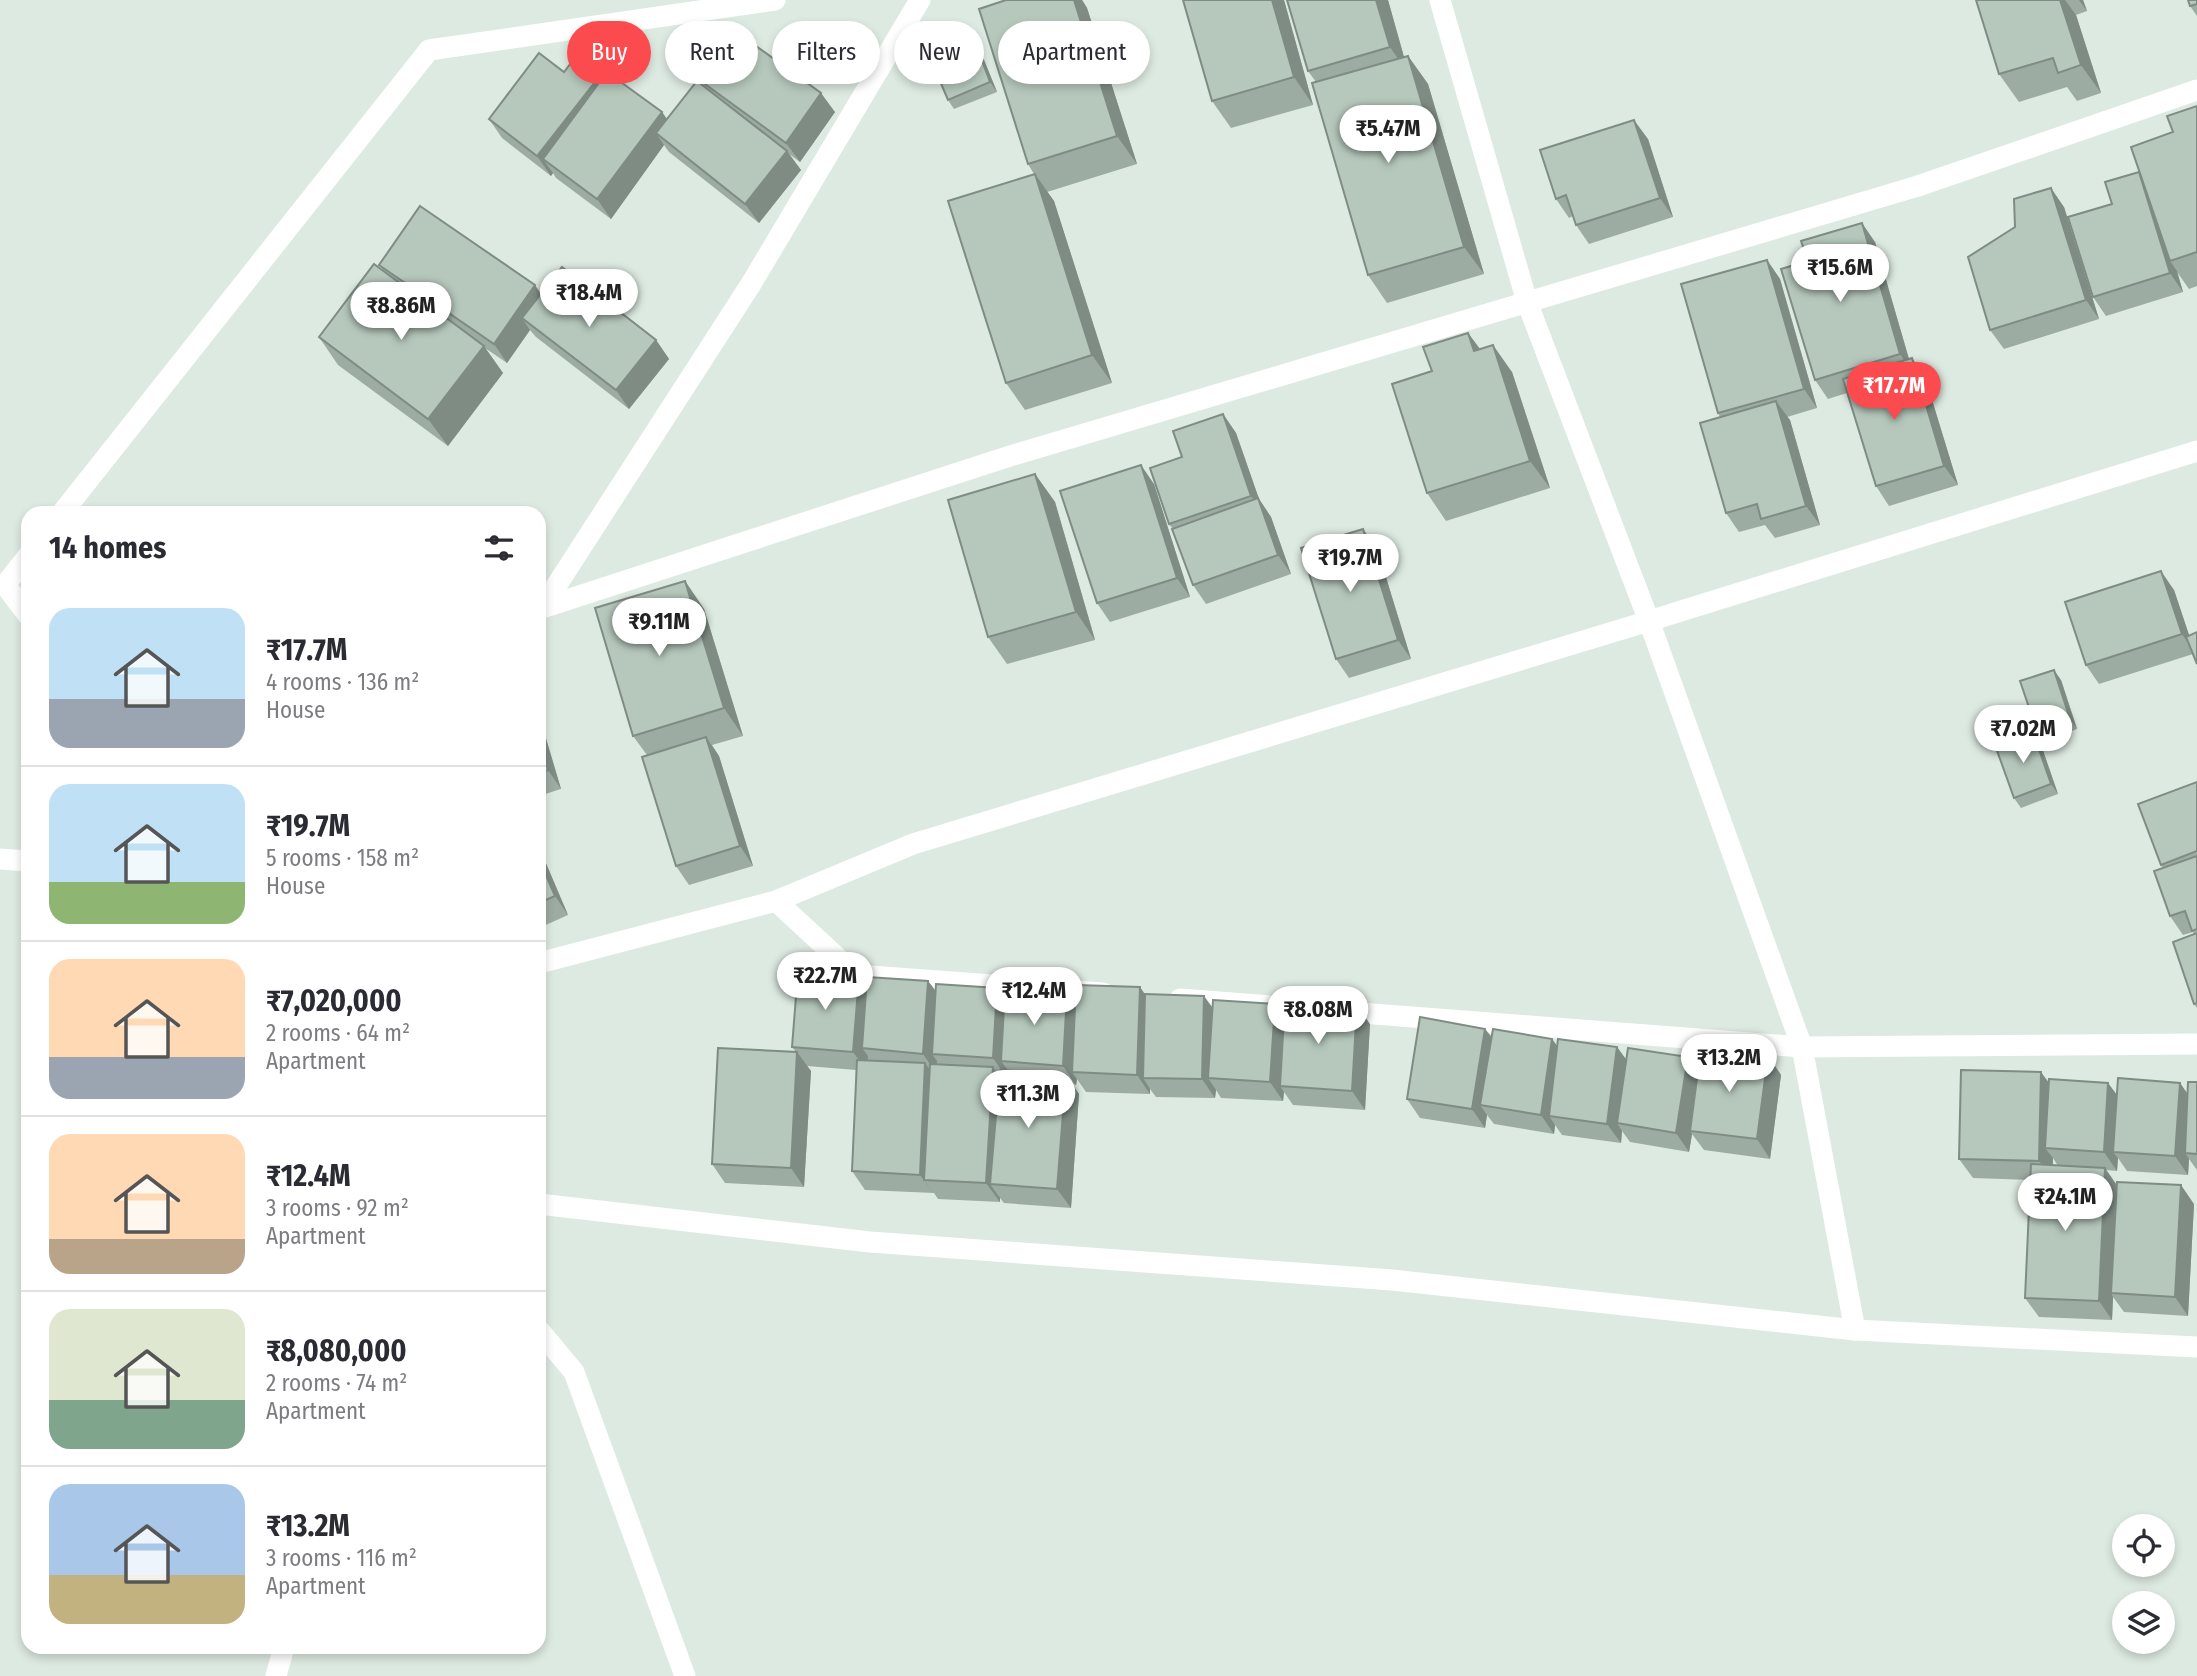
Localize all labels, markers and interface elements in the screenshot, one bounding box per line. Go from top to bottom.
chip: Buy [567,21,651,84]
chip: Rent [665,21,758,84]
chip: Filters [772,21,880,84]
chip: New [894,21,984,84]
chip: Apartment [998,21,1150,84]
pin: ₹5.47M [1331,106,1445,165]
text: ₹5.47M [1356,114,1421,142]
pin: ₹15.6M [1783,244,1897,304]
text: ₹15.6M [1807,253,1873,281]
pin: ₹18.4M [532,270,646,329]
text: ₹18.4M [556,278,622,306]
pin: ₹8.86M [344,282,458,342]
text: ₹8.86M [366,291,436,319]
pin: ₹17.7M [1837,362,1951,422]
text: ₹17.7M [1863,371,1925,399]
icon: filters [480,529,518,567]
text: 14 homes [49,530,166,566]
pin: ₹19.7M [1293,534,1407,594]
text: ₹19.7M [1318,543,1382,571]
pin: ₹9.11M [602,598,716,658]
text: ₹9.11M [628,607,690,635]
text: ₹17.7M [266,632,347,668]
icon: home [105,636,189,720]
text: 4 rooms · 136 m² [266,668,419,696]
text: House [266,696,325,724]
pin: ₹7.02M [1966,706,2080,765]
text: ₹7.02M [1990,714,2056,742]
text: ₹19.7M [266,808,350,844]
icon: home [105,812,189,896]
text: 5 rooms · 158 m² [266,844,419,872]
text: House [266,872,325,900]
pin: ₹22.7M [768,953,882,1012]
text: ₹22.7M [793,961,857,989]
pin: ₹12.4M [977,968,1091,1027]
text: ₹12.4M [1002,976,1066,1004]
text: ₹7,020,000 [266,983,402,1019]
pin: ₹8.08M [1261,986,1375,1046]
icon: home [105,987,189,1071]
text: ₹8.08M [1283,995,1353,1023]
text: 2 rooms · 64 m² [266,1019,410,1047]
pin: ₹13.2M [1672,1034,1786,1094]
text: ₹13.2M [1697,1043,1761,1071]
text: Apartment [266,1047,366,1075]
pin: ₹11.3M [971,1070,1085,1130]
text: ₹11.3M [996,1079,1060,1107]
text: ₹12.4M [266,1158,350,1194]
icon: home [105,1162,189,1246]
pin: ₹24.1M [2008,1174,2122,1233]
text: ₹24.1M [2034,1182,2096,1210]
text: 3 rooms · 92 m² [266,1194,409,1222]
text: Apartment [266,1222,366,1250]
text: ₹8,080,000 [266,1333,407,1369]
icon: home [105,1337,189,1421]
text: 2 rooms · 74 m² [266,1369,407,1397]
text: Apartment [266,1397,366,1425]
text: ₹13.2M [266,1508,350,1544]
icon: home [105,1512,189,1596]
map controls [2112,1514,2175,1654]
button: locate [2112,1514,2175,1577]
text: 3 rooms · 116 m² [266,1544,417,1572]
text: Apartment [266,1572,366,1600]
button: layers [2112,1591,2175,1654]

